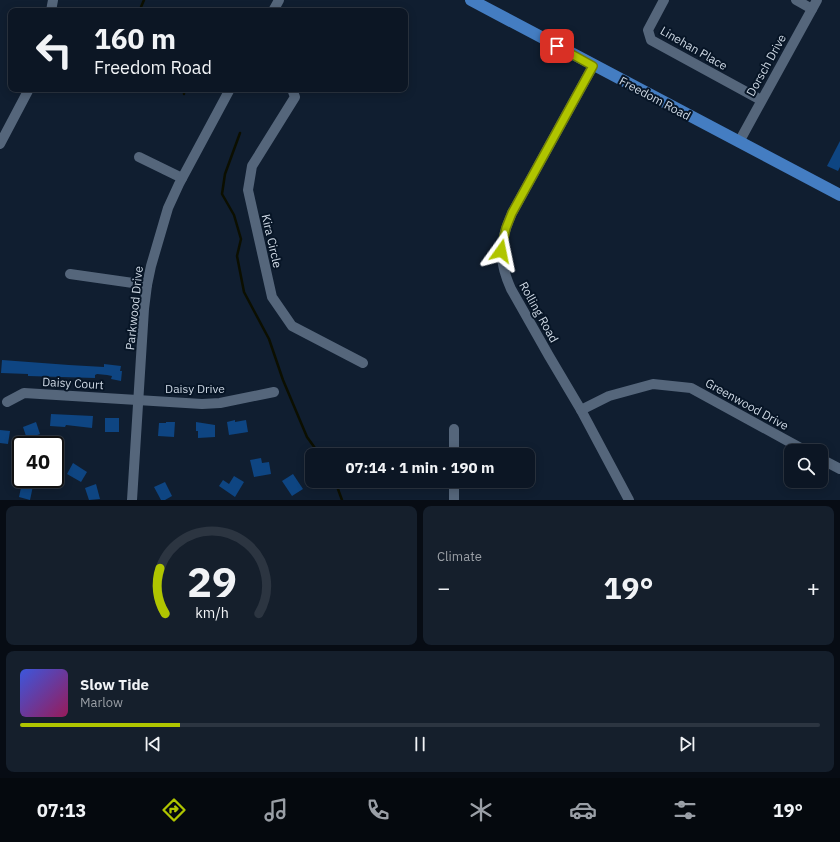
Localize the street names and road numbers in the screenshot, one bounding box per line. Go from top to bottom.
street label: Linehan Place [658,23,730,73]
street label: Dorsch Drive [743,31,789,99]
street label: Freedom Road [617,73,693,123]
street label: Kira Circle [259,213,286,270]
street label: Parkwood Drive [122,265,146,351]
street label: Rolling Road [516,279,562,345]
street label: Daisy Court [42,374,104,392]
street label: Greenwood Drive [703,375,792,433]
street label: Daisy Drive [165,381,225,396]

